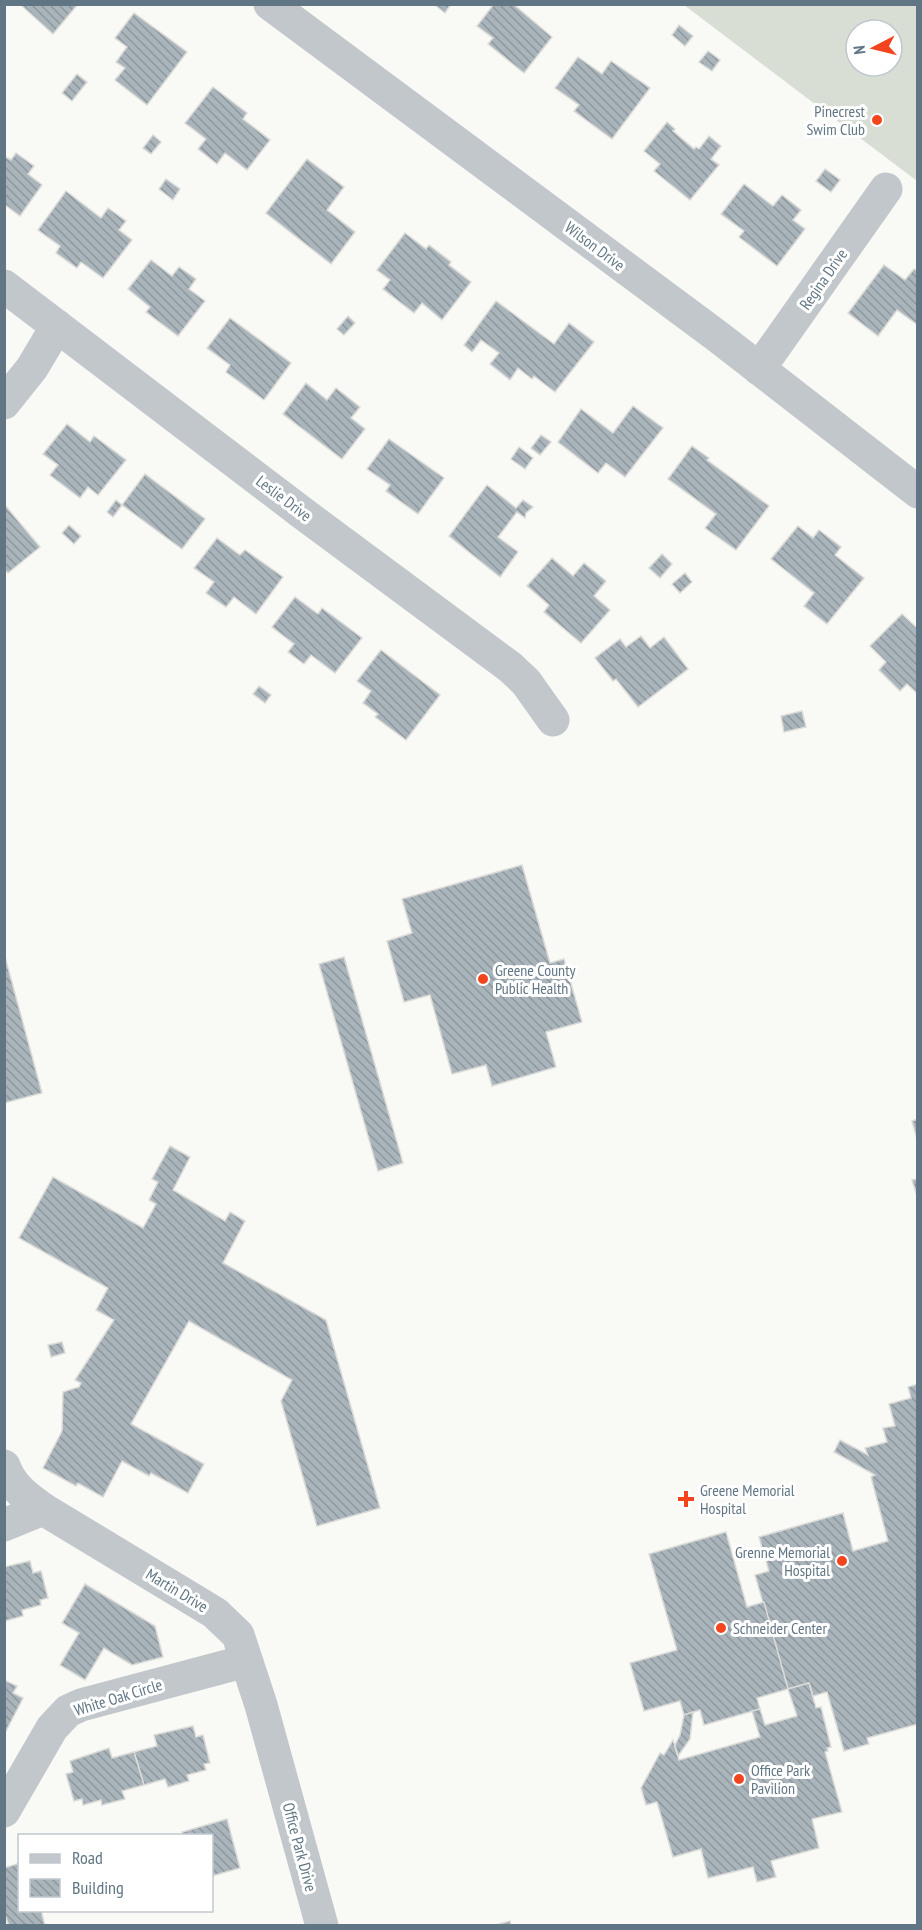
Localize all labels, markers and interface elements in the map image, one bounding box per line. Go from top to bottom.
north arrow [844,18,904,78]
text: N [849,44,870,55]
place label: Pinecrest Swim Club [806,101,866,139]
marker: Pinecrest Swim Club [870,113,884,127]
street label: Wilson Drive [561,217,629,275]
street label: Regina Drive [795,245,851,313]
street label: Leslie Drive [252,471,316,525]
place label: Greene County Public Health [495,960,575,998]
marker: Greene County Public Health [476,972,490,986]
place label: Greene Memorial Hospital [700,1480,795,1518]
marker: Greene Memorial Hospital [677,1490,695,1508]
place label: Grenne Memorial Hospital [735,1542,830,1580]
marker: Grenne Memorial Hospital [835,1554,849,1568]
street label: Martin Drive [142,1564,212,1616]
place label: Schneider Center [733,1618,827,1638]
marker: Schneider Center [714,1621,728,1635]
street label: White Oak Circle [71,1674,165,1720]
place label: Office Park Pavilion [751,1760,811,1798]
marker: Office Park Pavilion [732,1772,746,1786]
street label: Office Park Drive [279,1800,321,1894]
legend [18,1834,213,1912]
text: Road [72,1846,103,1869]
text: Building [72,1876,124,1899]

